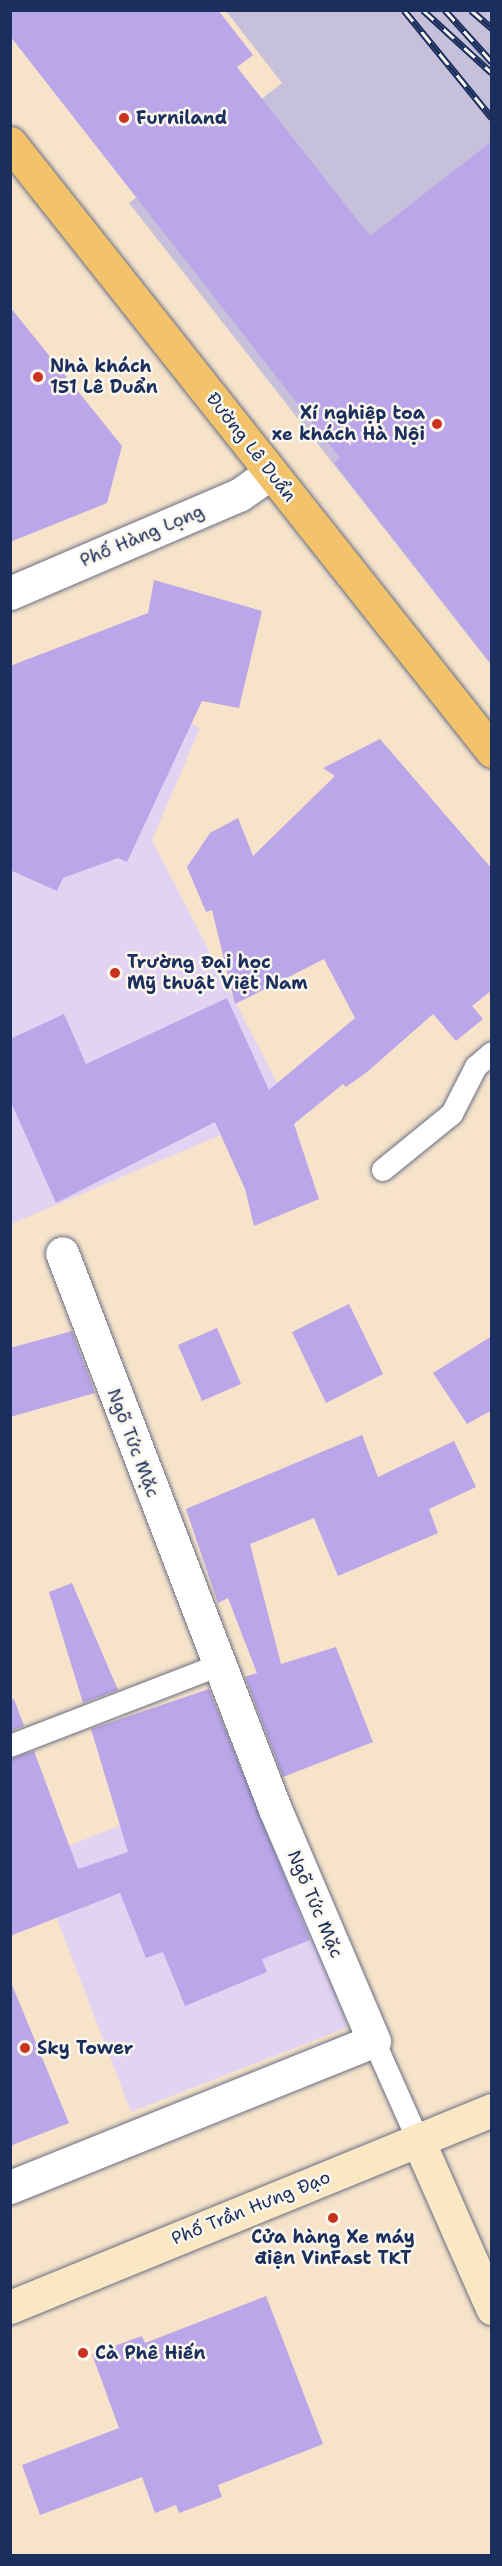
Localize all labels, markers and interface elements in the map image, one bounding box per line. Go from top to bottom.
place label: Furniland [136,107,227,129]
marker: Furniland [117,111,131,125]
place label: Nhà khách 151 Lê Duẩn [50,356,158,398]
marker: Nhà khách 151 Lê Duẩn [31,370,45,384]
street label: Đường Lê Duẩn [202,388,300,506]
place label: Xí nghiệp toa xe khách Hà Nội [272,403,425,446]
marker: Xí nghiệp toa xe khách Hà Nội [430,417,444,431]
street label: Phố Hàng Lọng [77,500,207,572]
place label: Trường Đại học Mỹ thuật Việt Nam [127,952,308,994]
marker: Trường Đại học Mỹ thuật Việt Nam [108,966,122,980]
street label: Ngõ Tức Mặc [102,1386,164,1500]
street label: Ngõ Tức Mặc [283,1847,347,1961]
place label: Sky Tower [37,2037,134,2059]
marker: Sky Tower [18,2041,32,2055]
street label: Phố Trần Hưng Đạo [168,2166,334,2250]
marker: Cửa hàng Xe máy điện VinFast TKT [326,2211,340,2225]
place label: Cửa hàng Xe máy điện VinFast TKT [251,2227,415,2270]
place label: Cà Phê Hiến [95,2342,206,2364]
marker: Cà Phê Hiến [76,2346,90,2360]

